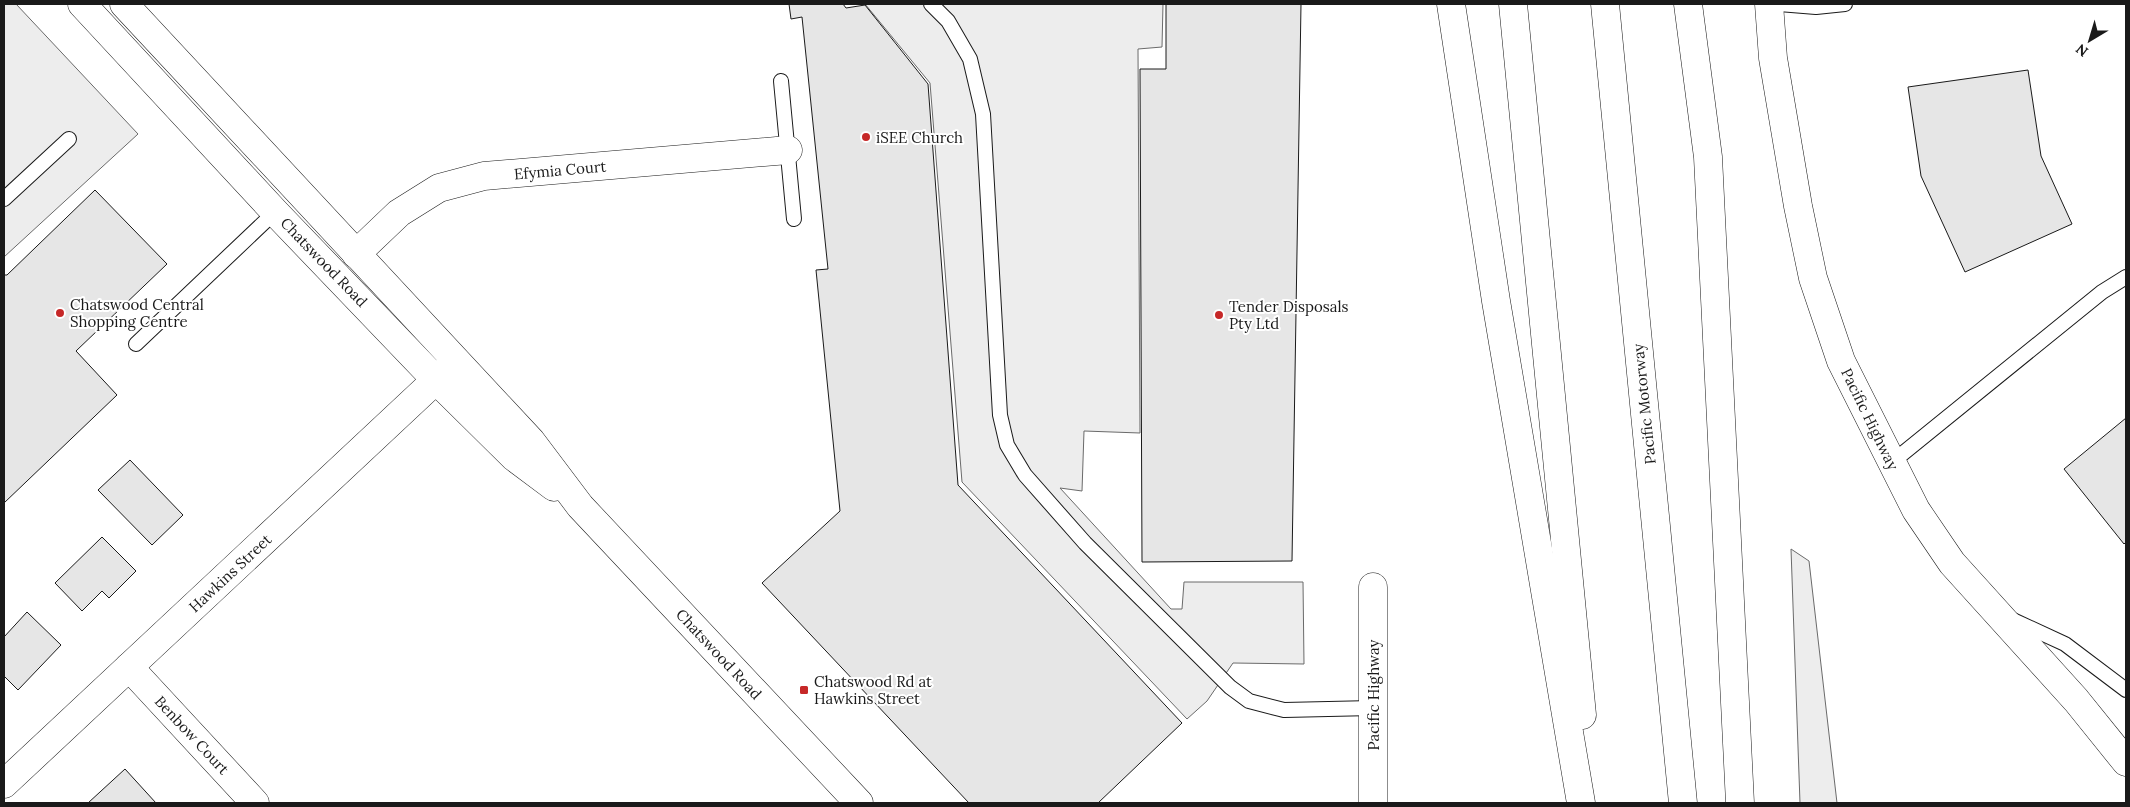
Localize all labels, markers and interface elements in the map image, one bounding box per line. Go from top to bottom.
north arrow [2065,15,2115,65]
text: N [2072,40,2092,61]
place label: iSEE Church [876,128,963,147]
marker: iSEE Church [860,131,872,143]
street label: Efymia Court [513,156,607,183]
street label: Chatswood Road [277,213,371,311]
place label: Chatswood Central Shopping Centre [70,295,204,331]
place label: Tender Disposals Pty Ltd [1229,297,1348,333]
marker: Chatswood Central Shopping Centre [54,307,66,319]
marker: Tender Disposals Pty Ltd [1213,309,1225,321]
street label: Pacific Motorway [1628,343,1660,465]
street label: Pacific Highway [1837,365,1903,473]
street label: Hawkins Street [185,530,275,616]
street label: Chatswood Road [672,605,766,703]
street label: Pacific Highway [1364,639,1383,750]
place label: Chatswood Rd at Hawkins Street [814,672,932,708]
marker: Chatswood Rd at Hawkins Street [798,684,810,696]
street label: Benbow Court [151,692,233,778]

